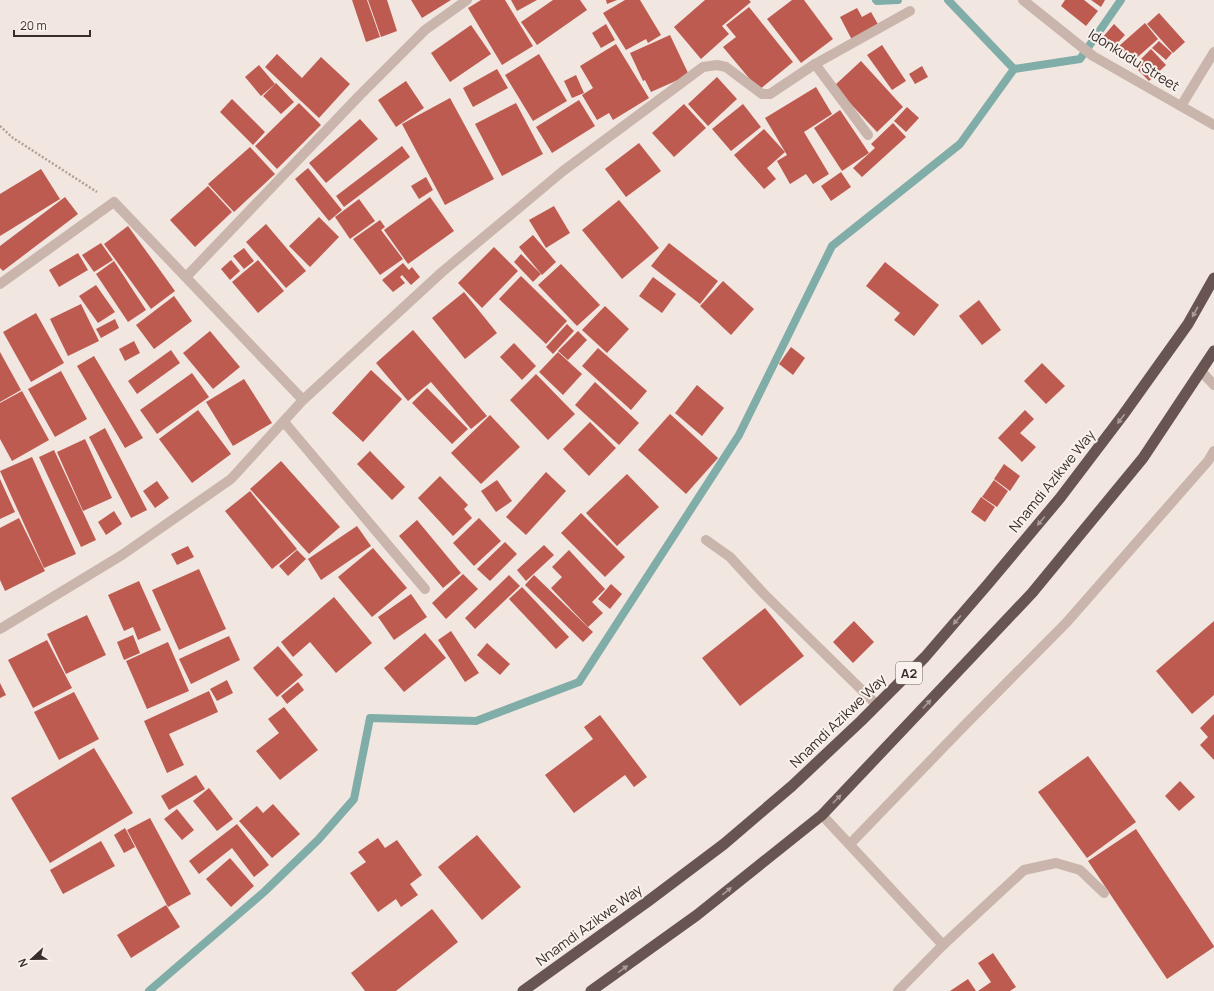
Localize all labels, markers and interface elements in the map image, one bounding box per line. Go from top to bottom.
scale bar [14,12,90,38]
text: 20 m [20,17,47,34]
street label: Idonkudu Street [1085,24,1184,95]
one-way arrow [1191,306,1198,318]
one-way arrow [1116,413,1125,424]
street label: Nnamdi Azikwe Way [1004,425,1099,536]
one-way arrow [1036,516,1045,526]
one-way arrow [952,615,961,626]
road number: A2 [896,662,922,684]
street label: Nnamdi Azikwe Way [785,669,890,772]
one-way arrow [922,700,931,709]
one-way arrow [833,794,842,804]
street label: Nnamdi Azikwe Way [532,879,646,970]
one-way arrow [722,887,733,896]
north arrow [12,939,52,979]
text: N [14,956,31,969]
one-way arrow [618,965,628,973]

